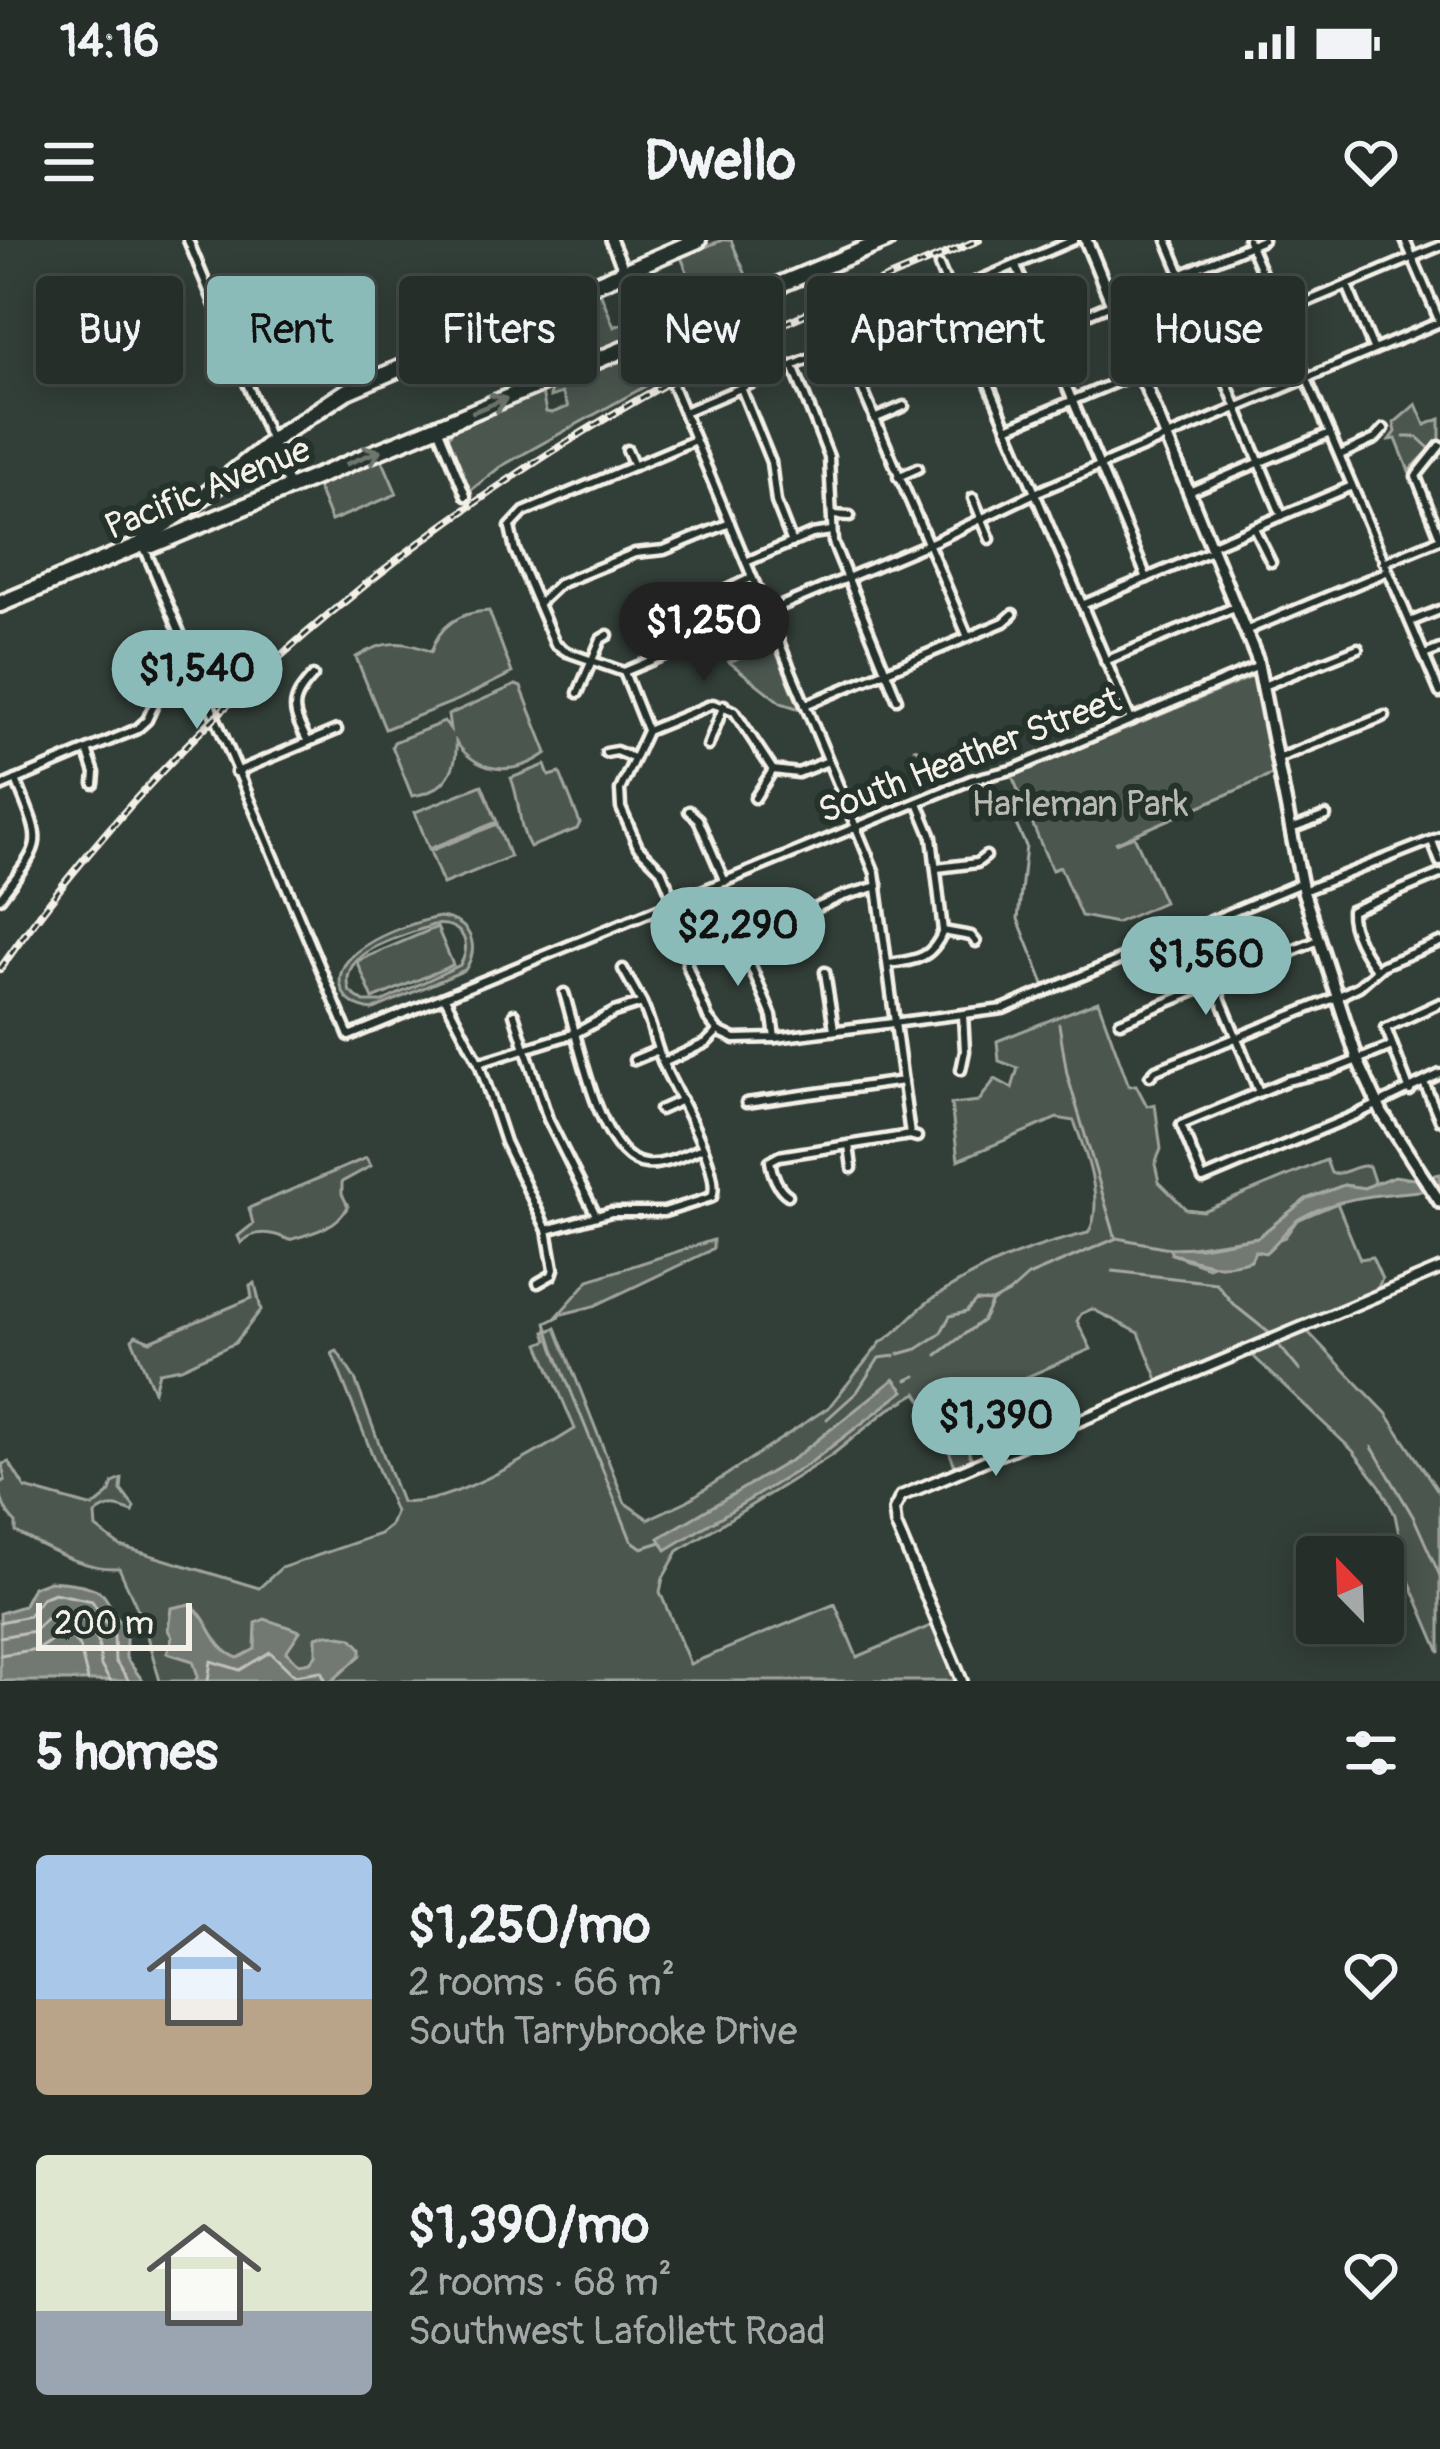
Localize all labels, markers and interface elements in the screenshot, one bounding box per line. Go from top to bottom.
text: 14:16 [60,14,160,70]
text: Dwello [644,128,796,196]
icon: menu [36,129,102,195]
icon: heart [1338,129,1404,195]
chip: Buy [36,276,183,384]
chip: Rent [207,276,375,384]
chip: Filters [399,276,597,384]
chip: New [621,276,783,384]
chip: Apartment [807,276,1087,384]
chip: House [1111,276,1305,384]
one-way arrow [471,393,508,414]
street label: Pacific Avenue [98,427,317,550]
one-way arrow [344,445,381,466]
pin: $1,250 [606,582,802,684]
text: $1,250 [646,596,762,645]
pin: $1,540 [99,630,295,732]
text: $1,540 [139,644,255,693]
street label: South Heather Street [812,677,1127,834]
park label: Harleman Park [971,782,1189,827]
pin: $2,290 [640,887,836,989]
text: $2,290 [677,901,799,950]
pin: $1,560 [1108,916,1304,1018]
text: $1,560 [1148,930,1264,979]
pin: $1,390 [898,1377,1094,1479]
text: $1,390 [939,1391,1053,1440]
north arrow [1296,1536,1404,1644]
map controls [1296,1536,1404,1644]
scale bar [36,1597,192,1650]
text: 200 m [54,1603,154,1644]
icon: filters [1338,1720,1404,1786]
text: 5 homes [36,1721,218,1785]
text: $1,250/mo [408,1894,651,1958]
icon: home [132,1903,276,2047]
icon: heart [1338,1942,1404,2008]
text: 2 rooms · 66 m² [408,1958,675,2007]
text: South Tarrybrooke Drive [408,2007,797,2056]
text: $1,390/mo [408,2194,649,2258]
icon: home [132,2203,276,2347]
icon: heart [1338,2242,1404,2308]
text: 2 rooms · 68 m² [408,2258,672,2307]
text: Southwest Lafollett Road [408,2307,826,2356]

